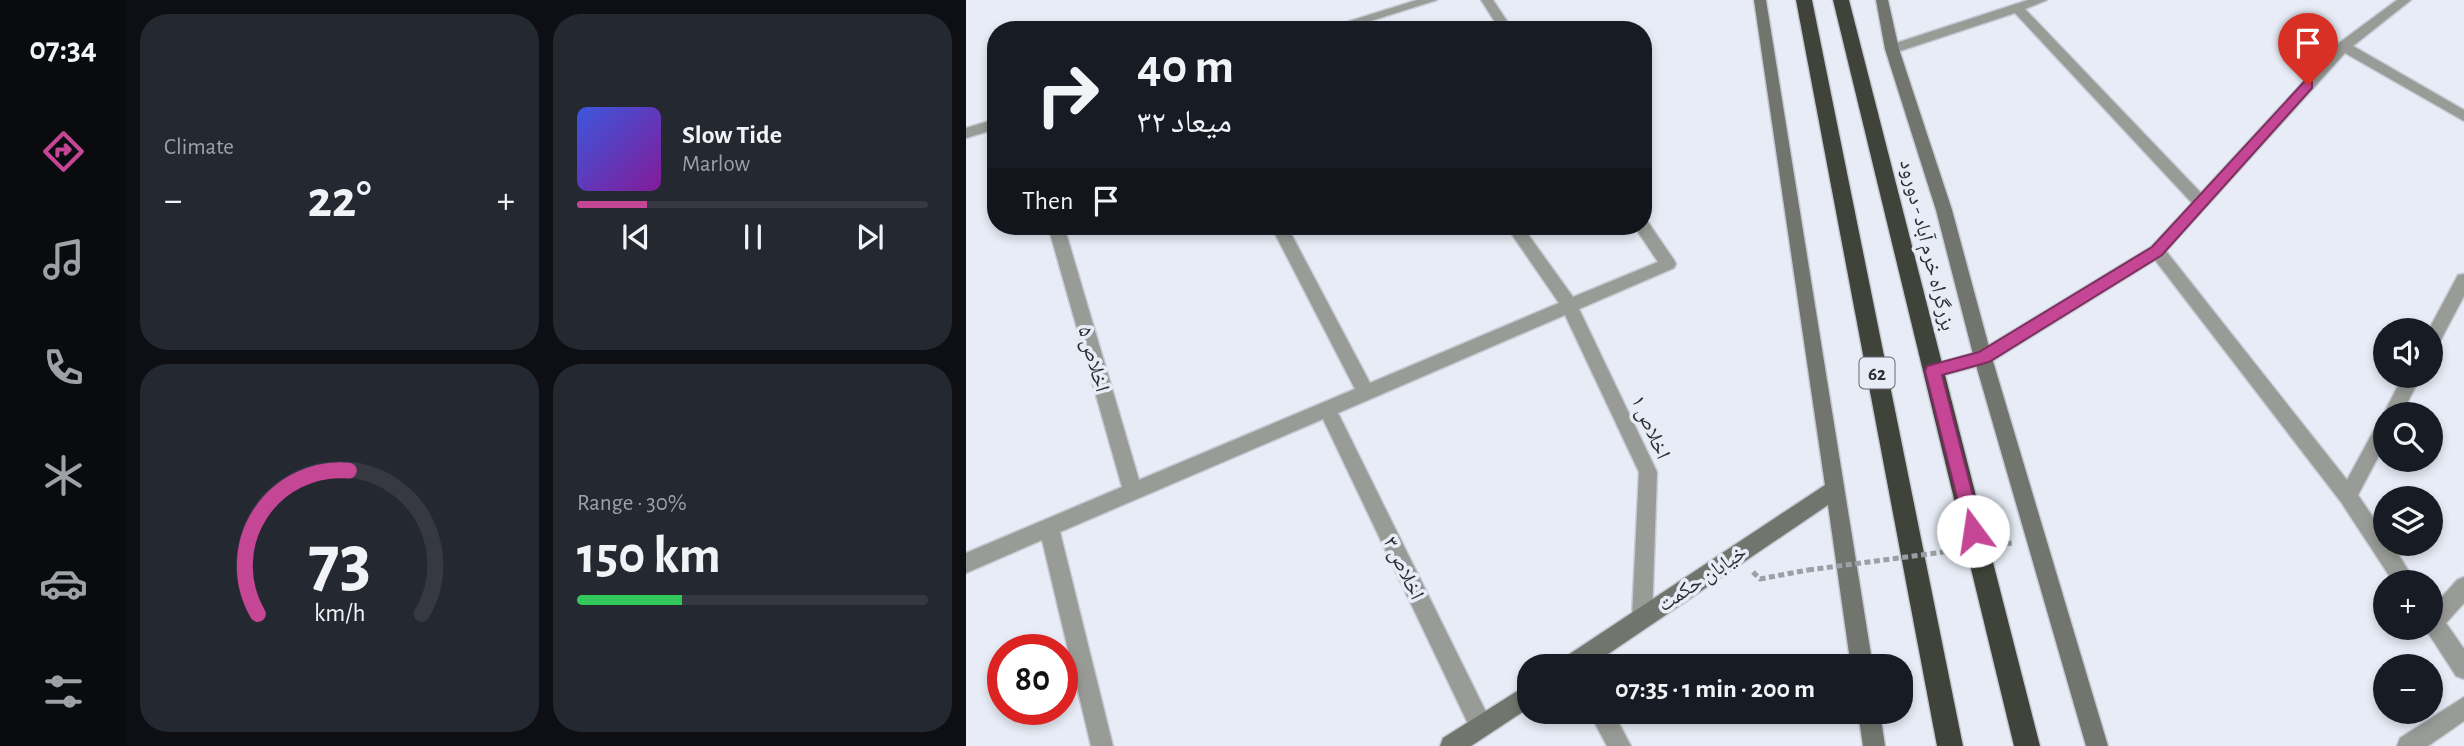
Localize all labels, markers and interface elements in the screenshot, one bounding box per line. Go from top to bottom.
pin [2278,13,2338,85]
icon: arrive [2289,24,2327,62]
text: 07:34 [29,33,97,65]
text: 40 m [1137,43,1234,92]
icon: right [1022,49,1113,140]
text: میعاد ۳۲ [1137,106,1232,138]
text: Slow Tide [682,122,782,148]
icon: directions [39,127,88,176]
text: Climate [164,136,234,159]
text: Marlow [682,153,750,176]
street label: بزرگراه خرم آباد - دورود [1893,157,1960,334]
text: 22° [307,174,372,226]
text: − [164,182,182,220]
text: + [497,182,515,220]
icon: arrive [1087,182,1125,220]
text: Then [1022,188,1073,214]
icon: previous [617,218,655,256]
icon: pause [734,218,772,256]
icon: next [851,218,889,256]
icon: music [39,235,88,284]
map controls [2373,318,2443,724]
button: sound [2373,318,2443,388]
street label: اخلاص ۵ [1072,324,1113,395]
icon: phone [39,343,88,392]
road number: 62 [1860,358,1894,388]
street label: اخلاص ۱ [1625,392,1674,463]
button: search [2373,402,2443,472]
icon: climate [39,451,88,500]
button: layers [2373,486,2443,556]
text: Range · 30% [577,492,687,515]
position arrow [1936,494,2010,568]
text: 73 [308,526,371,599]
text: 150 km [577,530,721,582]
street label: اخلاص ۳ [1378,533,1428,604]
street label: خیابان حکمت [1654,541,1751,616]
icon: car [39,559,88,608]
button: + [2373,570,2443,640]
text: km/h [314,601,365,626]
speed limit sign: 80 [987,634,1078,725]
button: − [2373,654,2443,724]
icon: filters [39,667,88,716]
text: 07:35 · 1 min · 200 m [1615,676,1815,702]

